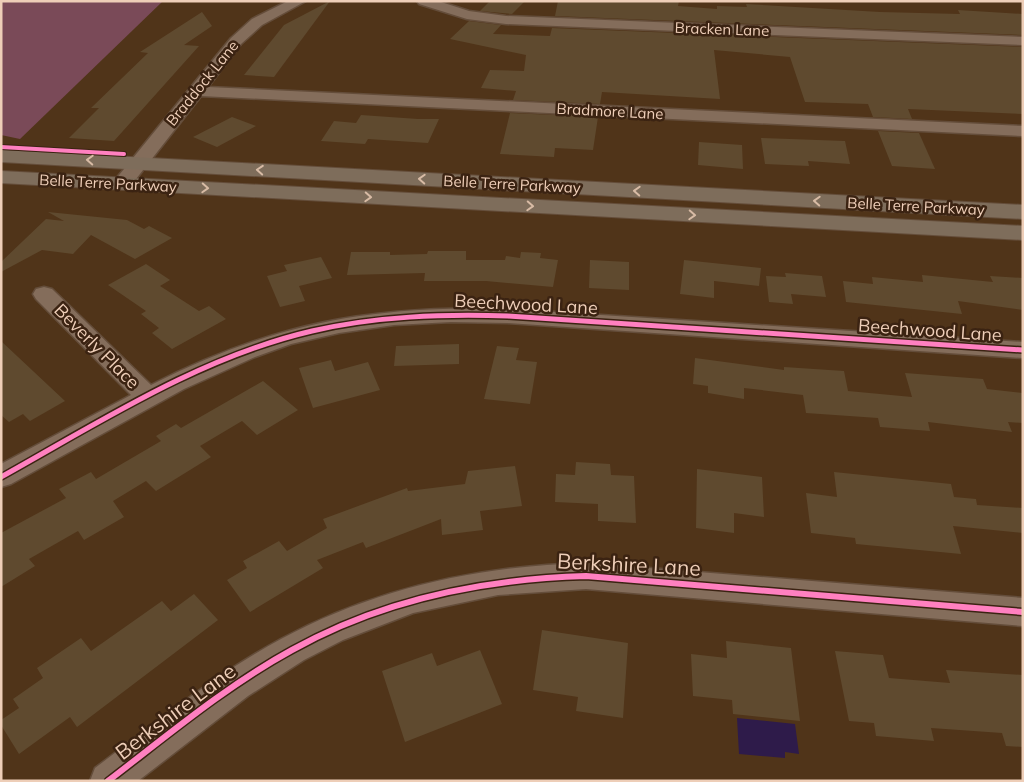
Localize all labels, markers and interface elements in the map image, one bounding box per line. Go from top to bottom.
street label: Bracken Lane [674,18,770,40]
street label: Braddock Lane [162,36,242,130]
street label: Bradmore Lane [556,99,664,123]
one-way arrow [86,155,94,166]
one-way arrow [256,165,264,176]
street label: Belle Terre Parkway [39,170,177,196]
street label: Belle Terre Parkway [443,171,581,197]
one-way arrow [418,174,426,185]
one-way arrow [202,183,210,194]
one-way arrow [633,186,641,197]
one-way arrow [364,191,372,202]
street label: Belle Terre Parkway [847,193,985,219]
one-way arrow [813,195,821,206]
one-way arrow [526,200,534,211]
one-way arrow [688,209,696,220]
street label: Beechwood Lane [454,289,598,319]
street label: Beverly Place [49,298,145,394]
street label: Beechwood Lane [858,314,1002,346]
street label: Berkshire Lane [556,547,702,581]
street label: Berkshire Lane [110,657,240,765]

